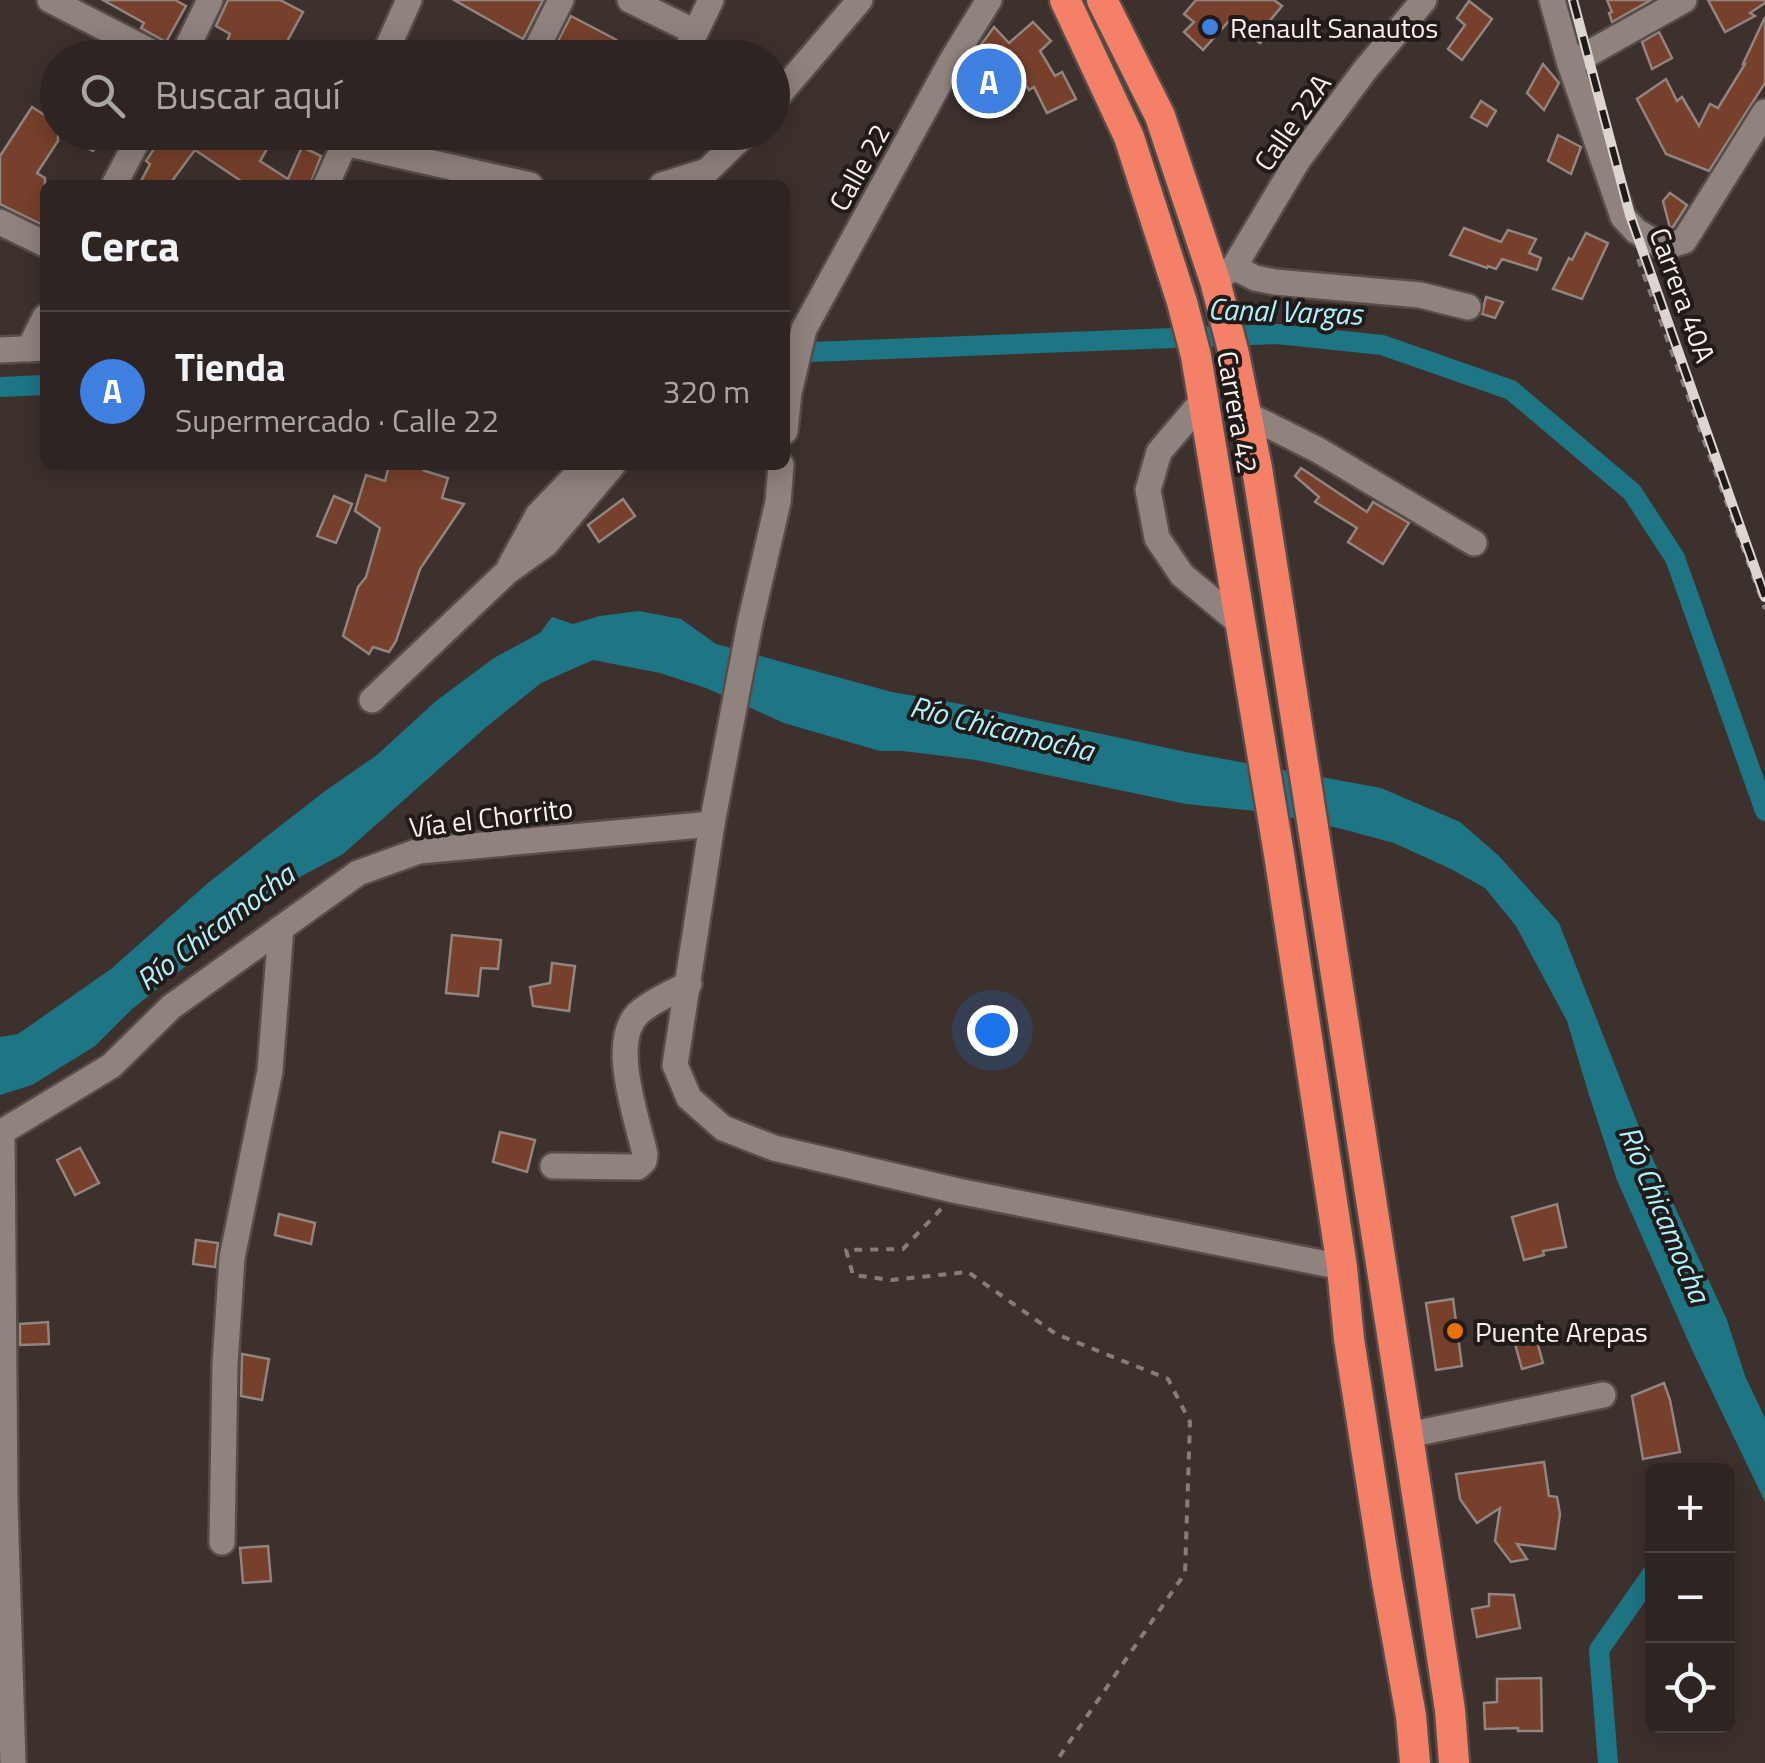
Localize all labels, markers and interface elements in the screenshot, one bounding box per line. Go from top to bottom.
place label: Renault Sanautos [1230,6,1438,49]
marker: Renault Sanautos [1199,16,1221,38]
search box [40,40,790,150]
pin: A [956,44,1022,118]
street label: Calle 22A [1243,64,1341,180]
text: Buscar aquí [155,66,341,124]
icon: search [75,68,130,123]
street label: Calle 22 [817,116,901,218]
text: Cerca [80,213,180,277]
street label: Carrera 40A [1639,222,1727,369]
water label: Canal Vargas [1207,285,1365,337]
text: Tienda [175,338,285,396]
street label: Carrera 42 [1206,347,1270,477]
text: A [103,367,122,415]
text: 320 m [662,367,750,415]
text: Supermercado · Calle 22 [175,396,499,444]
water label: Río Chicamocha [905,683,1101,774]
street label: Vía el Chorrito [407,786,575,848]
water label: Río Chicamocha [126,851,305,1002]
your location [967,1005,1018,1056]
water label: Río Chicamocha [1607,1119,1724,1311]
place label: Puente Arepas [1475,1310,1648,1353]
marker: Puente Arepas [1444,1320,1466,1342]
map controls [1645,1463,1735,1733]
button: + [1645,1463,1735,1553]
button: − [1645,1553,1735,1643]
button: locate [1645,1643,1735,1733]

